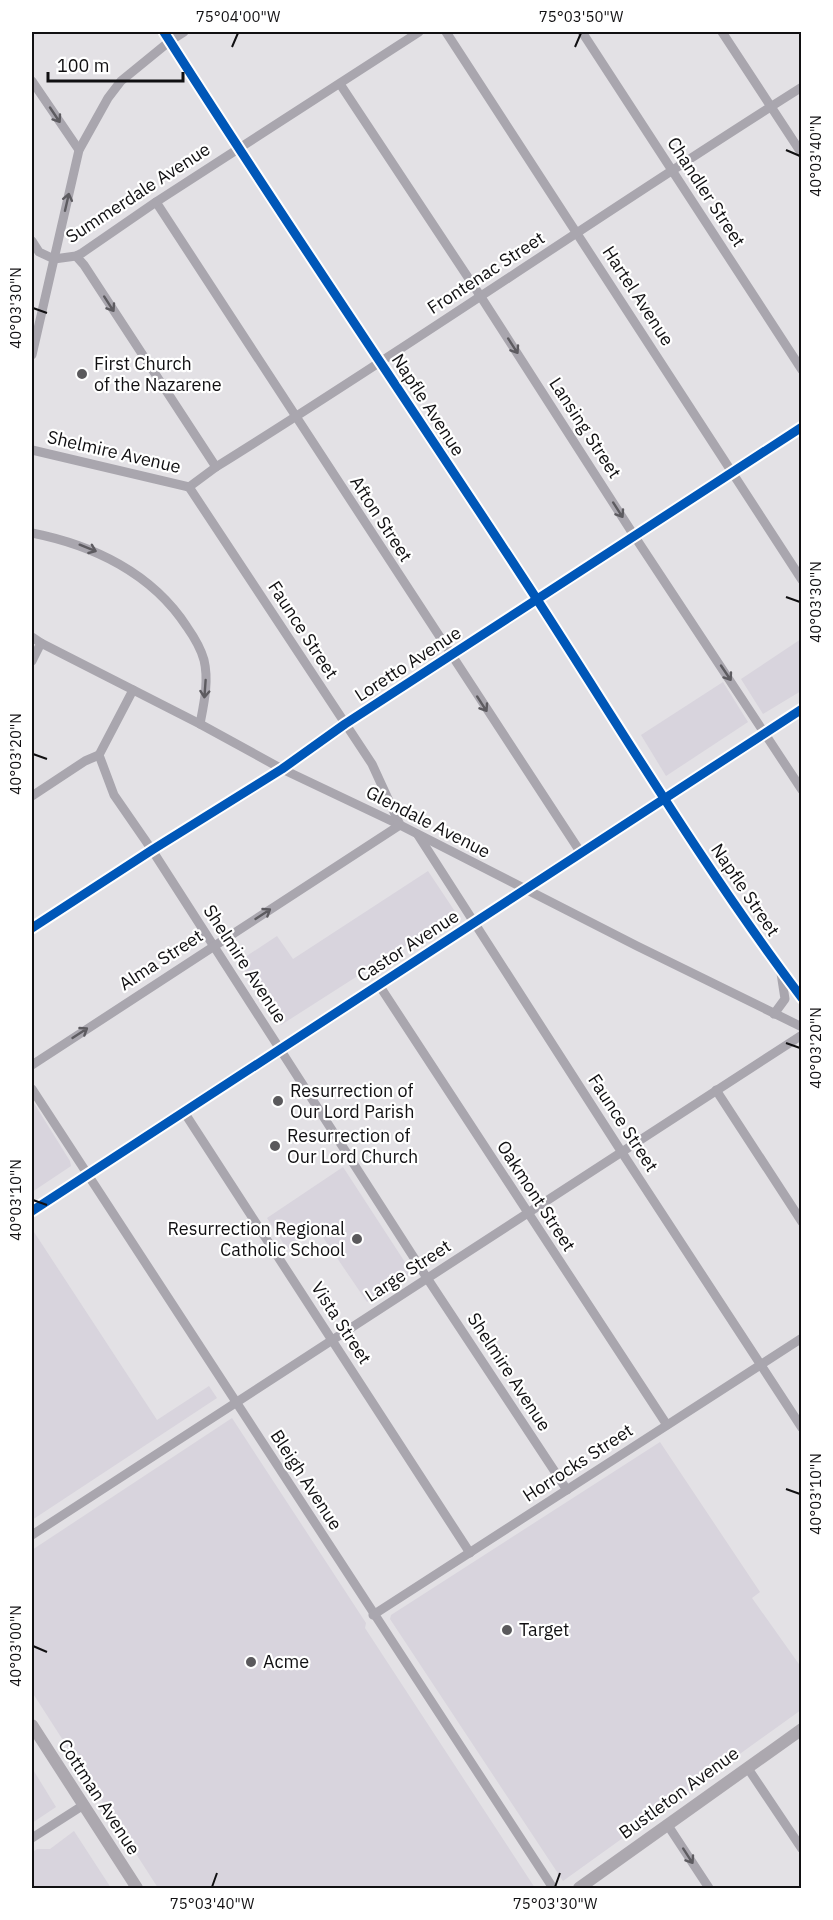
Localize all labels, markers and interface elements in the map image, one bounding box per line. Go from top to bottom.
text: 75°04'00"W [196,7,281,26]
text: 75°03'50"W [539,7,624,26]
scale bar [48,45,183,83]
text: 100 m [57,54,109,77]
one-way arrow [49,107,61,123]
text: 40°03'40"N [806,115,825,197]
street label: Chandler Street [662,132,751,251]
street label: Summerdale Avenue [61,137,214,248]
one-way arrow [62,193,73,213]
street label: Frontenac Street [423,226,549,319]
street label: Hartel Avenue [598,241,679,350]
text: 40°03'30"N [6,267,25,349]
one-way arrow [103,295,116,312]
one-way arrow [507,337,519,354]
street label: Napfle Avenue [387,349,470,460]
place label: First Church of the Nazarene [94,352,222,396]
marker: First Church of the Nazarene [75,367,89,381]
street label: Lansing Street [544,373,627,482]
street label: Shelmire Avenue [45,425,183,478]
street label: Afton Street [345,472,418,566]
one-way arrow [613,501,625,518]
one-way arrow [78,543,96,554]
text: 40°03'30"N [806,561,825,643]
street label: Faunce Street [263,577,344,683]
street label: Loretto Avenue [350,621,465,706]
one-way arrow [720,664,732,681]
one-way arrow [199,678,210,698]
one-way arrow [476,696,489,713]
text: 40°03'20"N [6,713,25,795]
street label: Glendale Avenue [362,780,494,863]
street label: Napfle Street [706,839,785,940]
street label: Shelmire Avenue [199,900,292,1027]
street label: Castor Avenue [353,904,463,987]
one-way arrow [254,908,271,920]
street label: Alma Street [114,924,207,995]
text: 40°03'20"N [806,1007,825,1089]
one-way arrow [72,1027,88,1039]
street label: Faunce Street [583,1070,664,1176]
place label: Resurrection of Our Lord Parish [290,1079,414,1123]
marker: Resurrection of Our Lord Parish [271,1094,285,1108]
place label: Resurrection of Our Lord Church [287,1124,418,1168]
street label: Oakmont Street [492,1136,581,1256]
marker: Resurrection of Our Lord Church [268,1139,282,1153]
text: 40°03'10"N [6,1159,25,1241]
place label: Resurrection Regional Catholic School [168,1217,345,1261]
marker: Resurrection Regional Catholic School [350,1232,364,1246]
street label: Large Street [360,1234,455,1307]
street label: Vista Street [306,1277,377,1368]
street label: Shelmire Avenue [463,1308,556,1435]
street label: Horrocks Street [518,1418,637,1507]
street label: Bleigh Avenue [265,1425,347,1534]
text: 40°03'10"N [806,1453,825,1535]
text: 40°03'00"N [6,1605,25,1687]
place label: Target [519,1618,569,1641]
marker: Target [500,1623,514,1637]
place label: Acme [263,1650,309,1673]
marker: Acme [244,1655,258,1669]
street label: Cottman Avenue [53,1734,146,1859]
street label: Bustleton Avenue [614,1741,743,1844]
one-way arrow [682,1847,694,1864]
text: 75°03'40"W [170,1894,255,1913]
text: 75°03'30"W [513,1894,598,1913]

